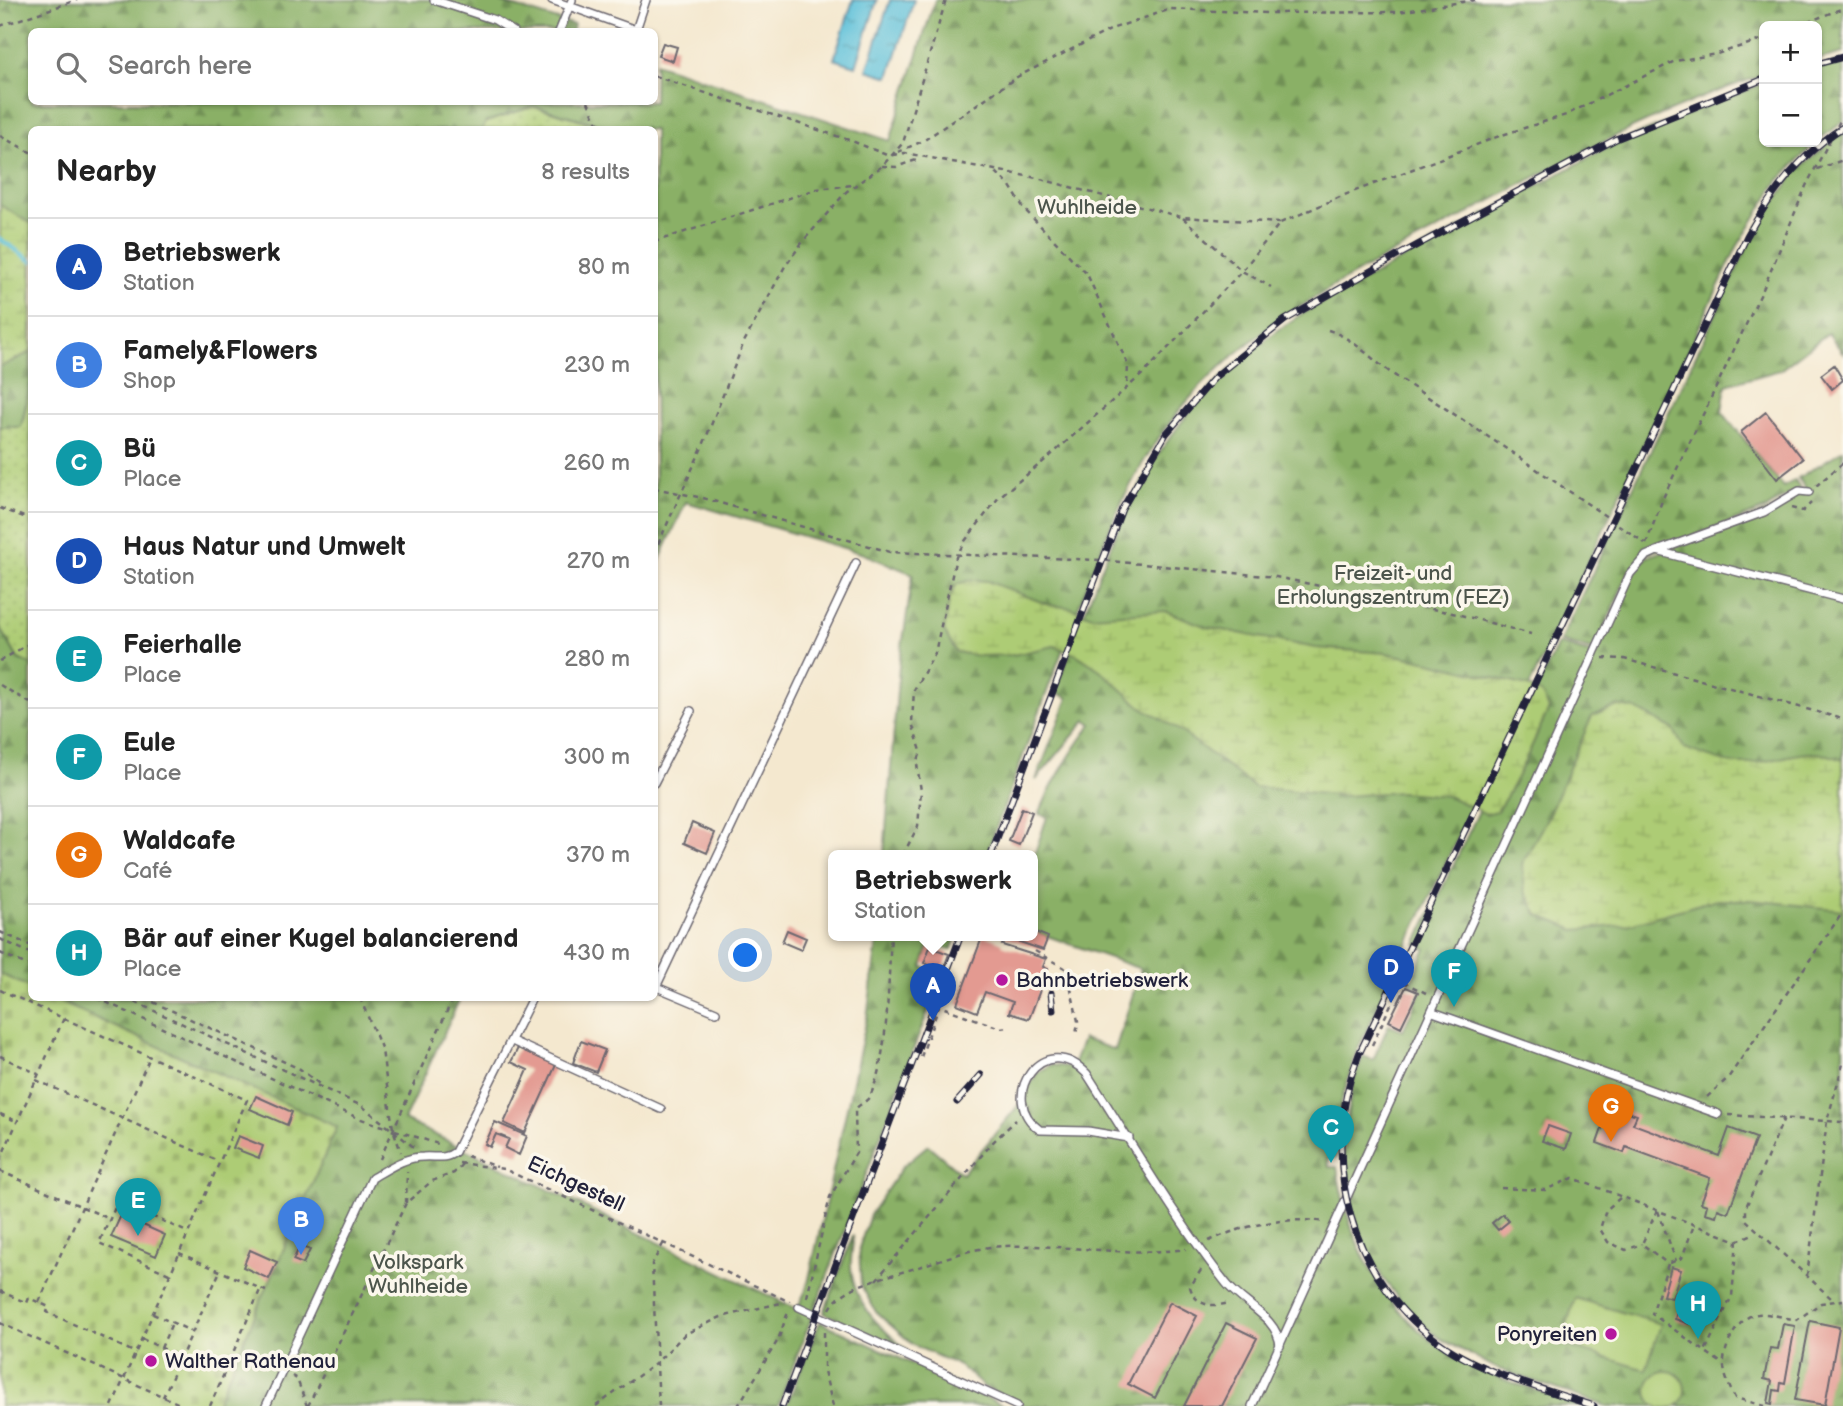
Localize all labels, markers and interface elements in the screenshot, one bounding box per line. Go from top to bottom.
map controls [1759,21,1822,147]
button: + [1759,21,1822,84]
search box [28,28,658,105]
icon: search [52,48,90,86]
text: Search here [108,51,252,82]
button: − [1759,84,1822,147]
text: Nearby [56,154,156,190]
text: 8 results [541,158,630,186]
park label: Wuhlheide [1037,195,1137,220]
text: Betriebswerk [123,238,280,269]
text: A [72,253,86,281]
text: 80 m [578,253,630,281]
text: Station [123,269,195,297]
text: Famely&Flowers [123,336,318,367]
text: B [71,351,87,379]
text: 230 m [564,351,630,379]
text: Shop [123,367,176,395]
text: Bü [123,434,156,465]
text: C [71,449,87,477]
text: 260 m [564,449,630,477]
text: Place [123,465,181,493]
text: Haus Natur und Umwelt [123,532,406,563]
text: D [71,547,87,575]
text: 270 m [566,547,630,575]
park label: Freizeit- und Erholungszentrum (FEZ) [1276,561,1510,610]
text: Station [123,563,195,591]
text: Feierhalle [123,630,242,661]
text: E [72,645,86,673]
text: 280 m [564,645,630,673]
text: Place [123,661,181,689]
text: Eule [123,728,175,759]
text: F [72,743,86,771]
text: 300 m [564,743,630,771]
text: Place [123,759,181,787]
text: Waldcafe [123,826,235,857]
text: G [71,841,87,869]
text: 370 m [566,841,630,869]
popup [828,850,1038,941]
text: Café [123,857,172,885]
text: Betriebswerk [854,866,1012,897]
text: Station [854,897,926,925]
text: Bär auf einer Kugel balancierend [123,924,519,955]
your location [728,938,762,972]
text: H [70,939,88,967]
text: 430 m [563,939,630,967]
pin: D [1368,945,1414,1003]
pin: F [1431,949,1477,1007]
text: Place [123,955,181,983]
pin: A [910,963,956,1021]
place label: Bahnbetriebswerk [1016,968,1189,993]
marker: Bahnbetriebswerk [994,972,1010,988]
pin: G [1588,1084,1634,1142]
pin: C [1308,1105,1354,1163]
street label: Eichgestell [524,1151,628,1217]
pin: E [115,1178,161,1236]
pin: B [278,1197,324,1255]
park label: Volkspark Wuhlheide [368,1250,468,1299]
pin: H [1675,1281,1721,1339]
place label: Ponyreiten [1497,1322,1597,1347]
marker: Ponyreiten [1603,1326,1619,1342]
place label: Walther Rathenau [165,1349,336,1374]
marker: Walther Rathenau [143,1353,159,1369]

